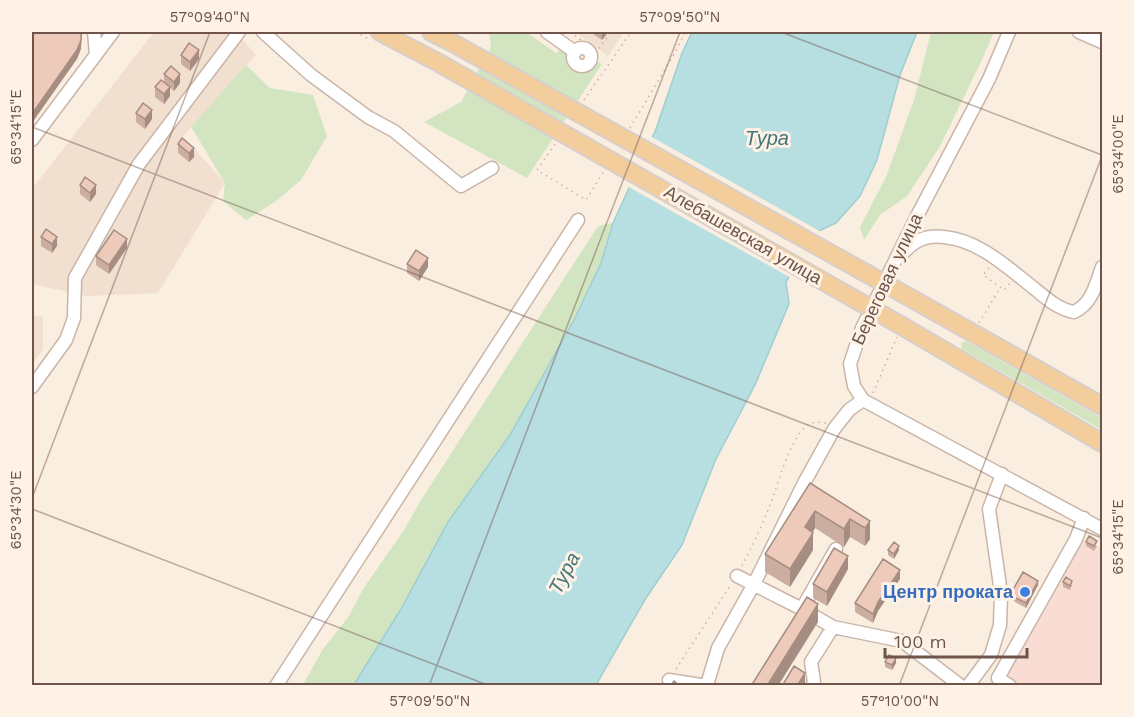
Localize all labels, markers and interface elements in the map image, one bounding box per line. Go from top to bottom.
text: 57°09'40"N [170,8,250,26]
text: 57°09'50"N [639,8,721,26]
text: 65°34'15"E [7,89,25,165]
text: 65°34'00"E [1109,114,1127,194]
water label: Тура [745,126,789,150]
street label: Алебашевская улица [661,181,827,289]
street label: Береговая улица [847,209,927,348]
text: 65°34'30"E [7,470,25,550]
text: 65°34'15"E [1109,499,1127,575]
water label: Тура [543,548,585,598]
place label: Центр проката [883,581,1014,602]
marker: Центр проката [1018,585,1032,599]
scale bar [885,621,1028,659]
text: 100 m [894,631,947,652]
text: 57°09'50"N [389,692,471,710]
text: 57°10'00"N [861,692,939,710]

